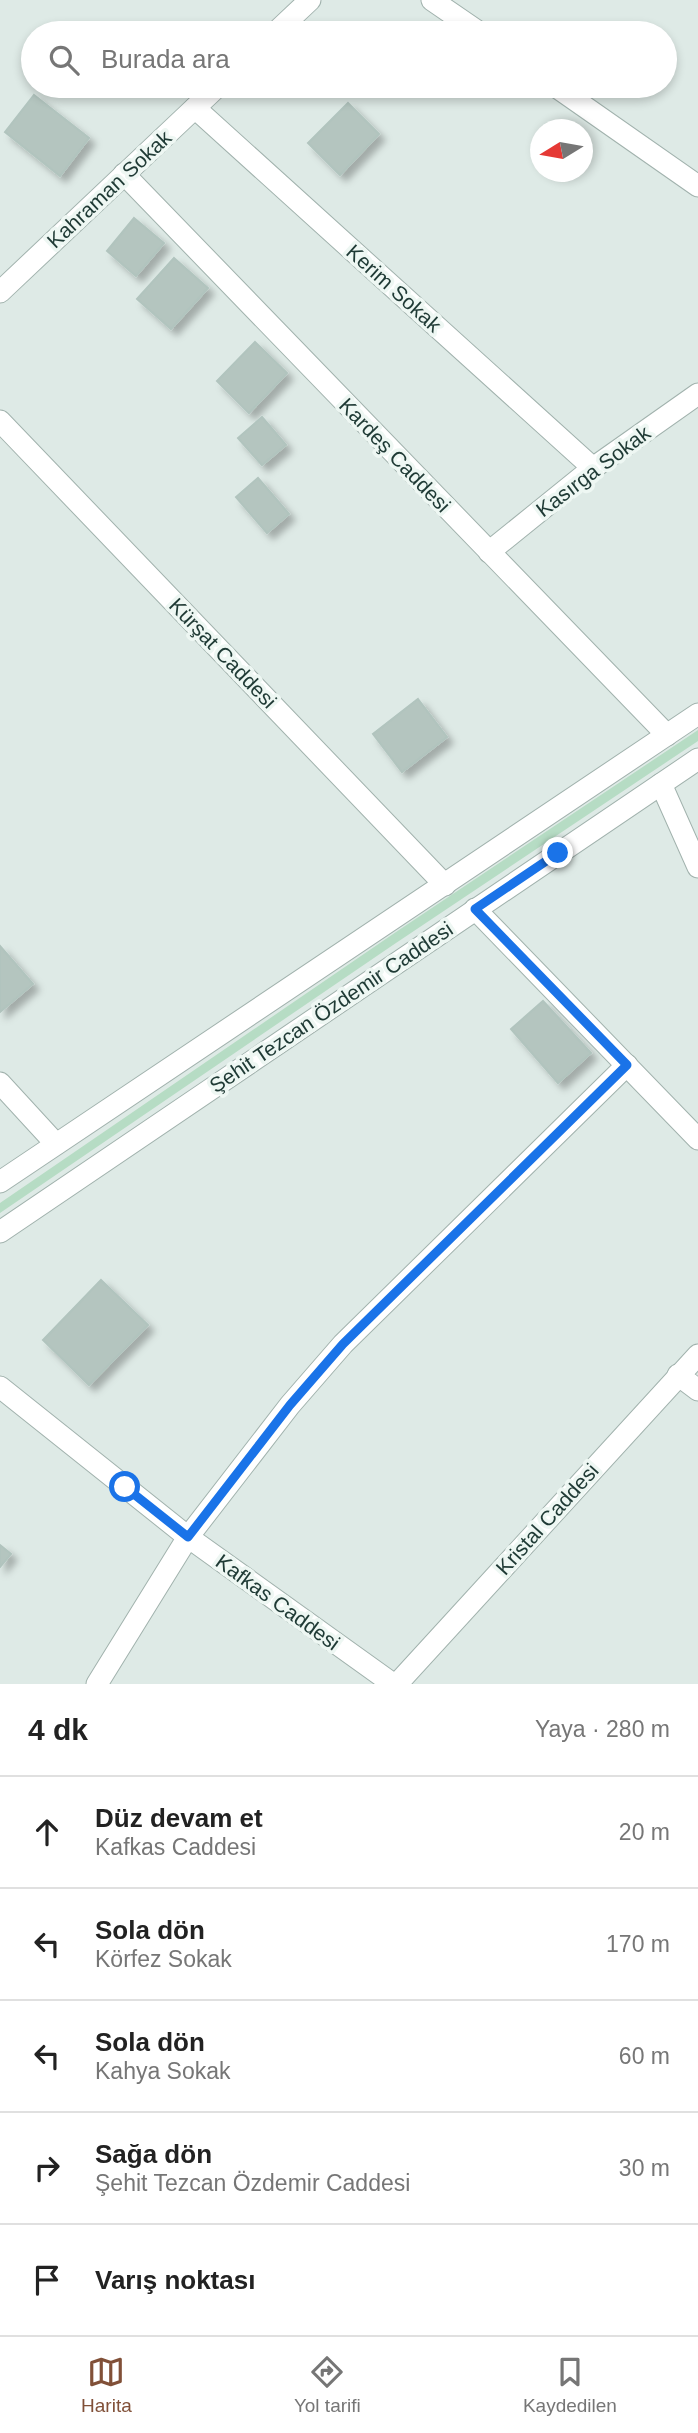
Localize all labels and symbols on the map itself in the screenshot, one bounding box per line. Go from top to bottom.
north arrow [530,119,593,182]
street label: Kahraman Sokak [42,125,176,252]
street label: Kerim Sokak [342,240,446,337]
street label: Kardeş Caddesi [335,393,455,517]
street label: Kasırga Sokak [532,420,655,521]
street label: Kürşat Caddesi [165,593,281,713]
route end [542,837,573,868]
street label: Şehit Tezcan Özdemir Caddesi [205,917,457,1097]
street label: Kristal Caddesi [491,1459,603,1579]
route start [109,1471,140,1502]
street label: Kafkas Caddesi [212,1549,344,1655]

